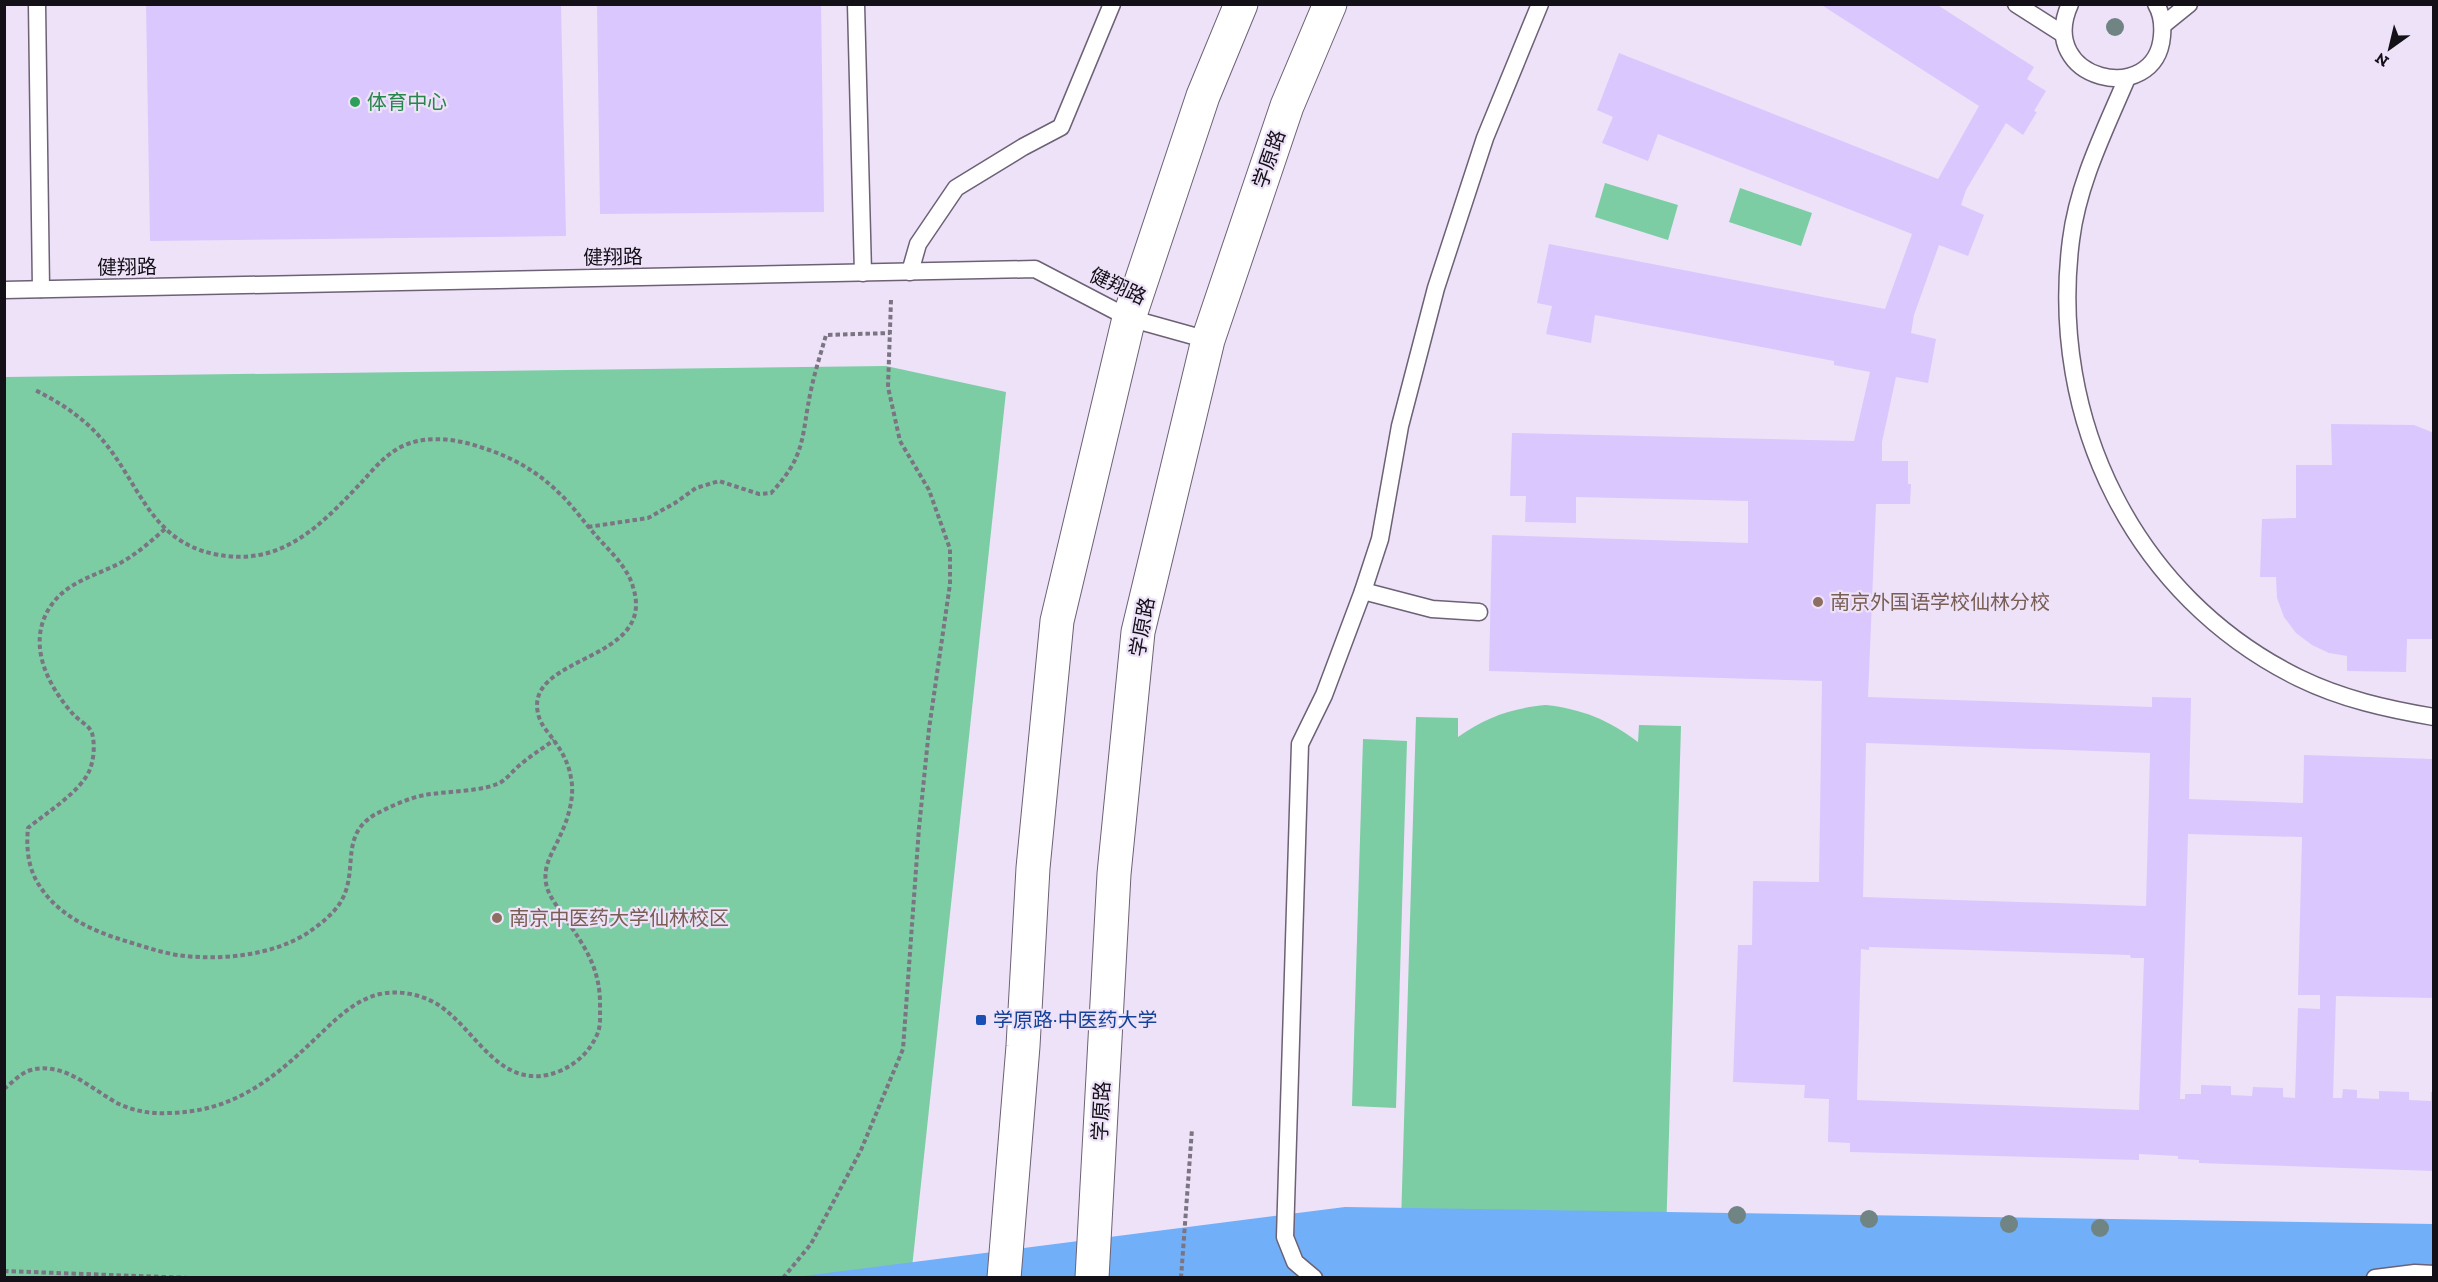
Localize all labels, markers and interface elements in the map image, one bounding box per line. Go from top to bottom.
north arrow [2360,18,2420,78]
text: N [2372,49,2392,71]
place label: 体育中心 [367,90,447,114]
marker: 体育中心 [348,95,362,109]
street label: 学原路 [1248,127,1290,191]
street label: 健翔路 [583,244,643,270]
street label: 健翔路 [97,254,157,280]
street label: 健翔路 [1086,262,1150,310]
place label: 南京外国语学校仙林分校 [1830,590,2050,614]
street label: 学原路 [1125,595,1159,659]
marker: 南京外国语学校仙林分校 [1811,595,1825,609]
place label: 南京中医药大学仙林校区 [509,906,729,930]
marker: 南京中医药大学仙林校区 [490,911,504,925]
place label: 学原路·中医药大学 [993,1008,1157,1032]
marker: 学原路·中医药大学 [974,1013,988,1027]
street label: 学原路 [1087,1080,1115,1142]

